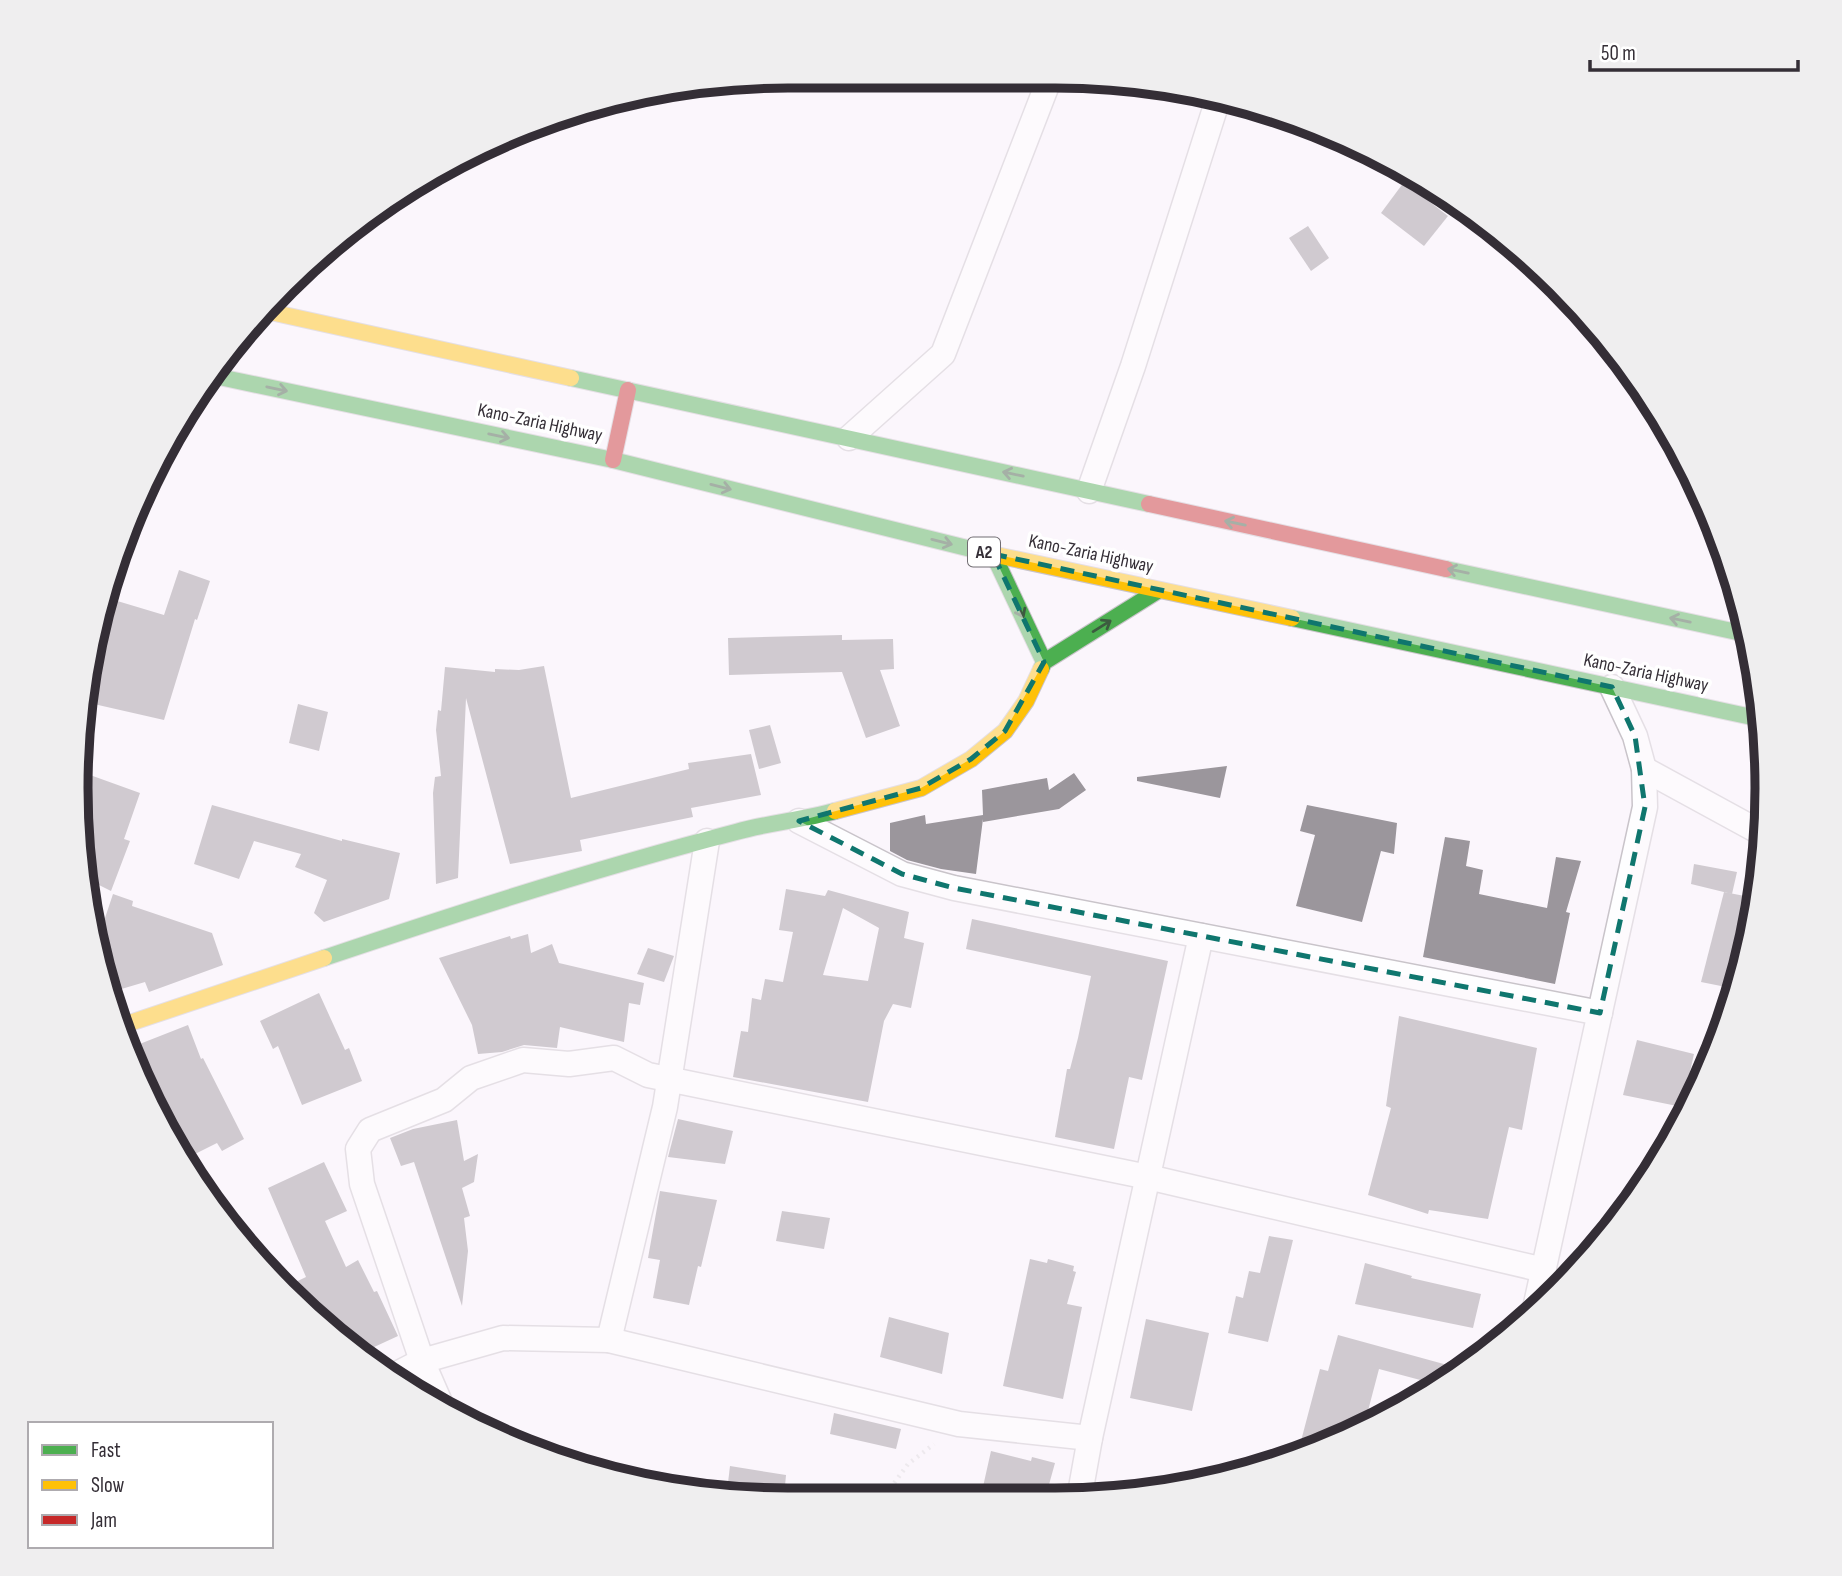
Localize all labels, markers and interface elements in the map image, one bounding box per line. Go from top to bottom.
scale bar [1590,28,1798,72]
text: 50 m [1601,41,1636,66]
one-way arrow [265,383,288,397]
street label: Kano-Zaria Highway [475,399,605,448]
one-way arrow [487,430,510,444]
one-way arrow [1002,467,1025,480]
one-way arrow [709,481,732,494]
one-way arrow [1224,515,1247,529]
street label: Kano-Zaria Highway [1026,530,1156,579]
one-way arrow [930,536,953,549]
road number: A2 [968,538,1000,566]
one-way arrow [1447,564,1470,578]
one-way arrow [1012,597,1026,618]
one-way arrow [1669,612,1692,626]
one-way arrow [1091,618,1111,632]
street label: Kano-Zaria Highway [1581,649,1711,698]
legend [28,1422,273,1548]
text: Fast [91,1438,121,1463]
text: Slow [91,1473,125,1498]
text: Jam [90,1508,117,1533]

